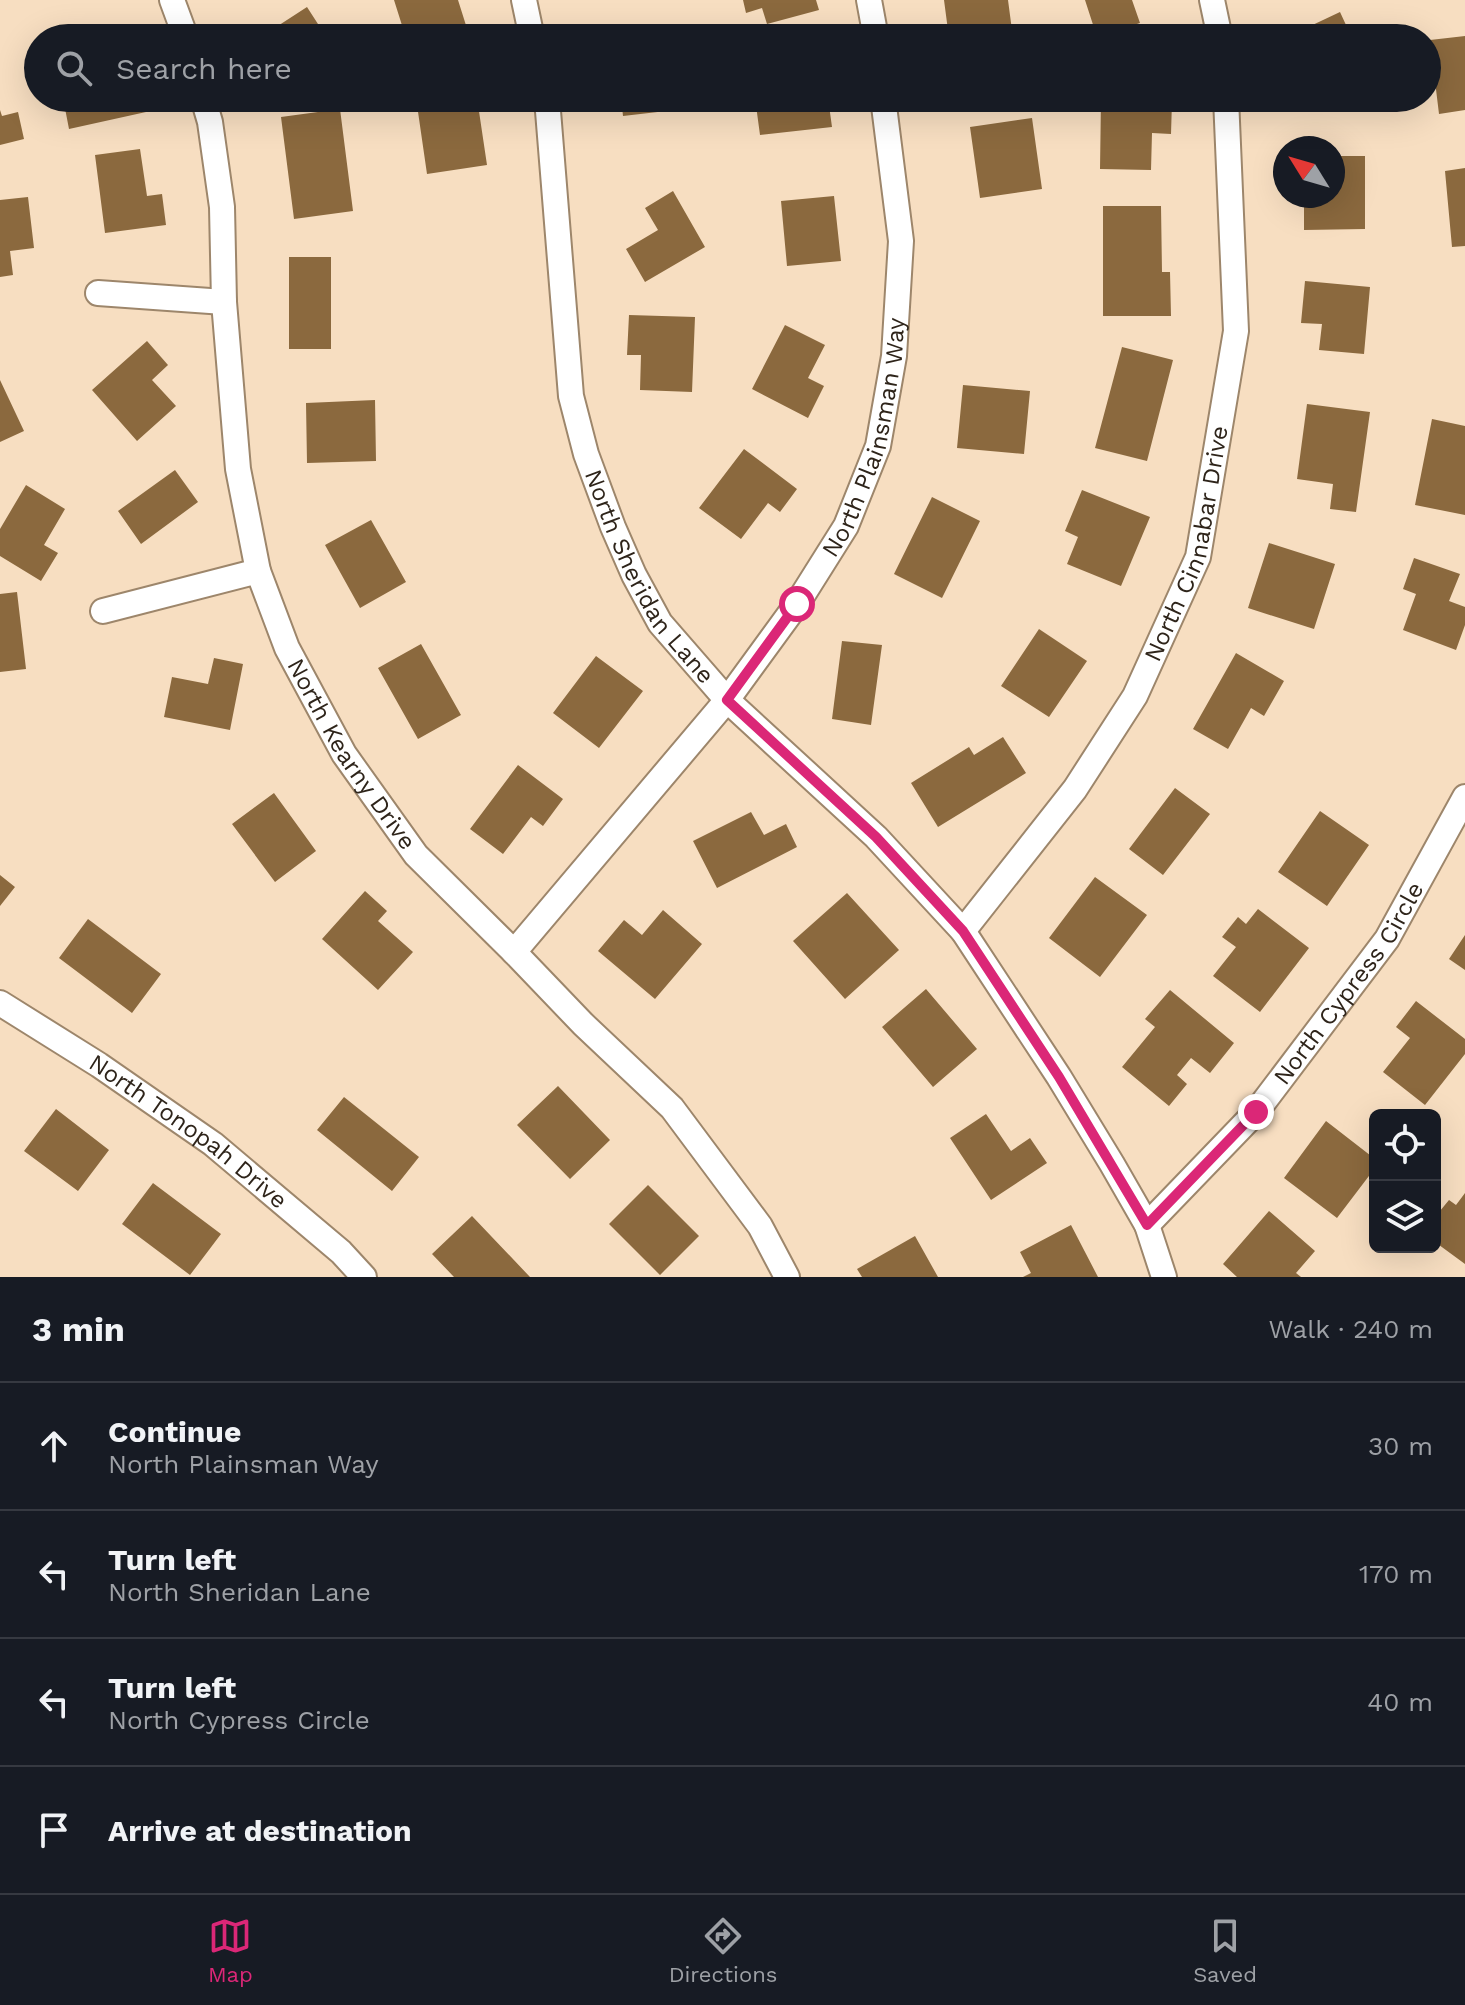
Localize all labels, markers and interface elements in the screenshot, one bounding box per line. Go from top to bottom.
search box [24,24,1441,112]
icon: search [52,46,96,90]
text: Search here [116,51,292,86]
north arrow [1273,136,1345,208]
street label: North Plainsman Way [816,316,910,562]
street label: North Cinnabar Drive [1139,424,1234,666]
street label: North Sheridan Lane [579,466,720,689]
route start [779,586,815,622]
street label: North Kearny Drive [281,654,422,855]
street label: North Cypress Circle [1268,877,1430,1090]
street label: North Tonopah Drive [84,1048,293,1214]
route end [1238,1094,1274,1130]
map controls [1369,1109,1441,1253]
button: locate [1369,1109,1441,1181]
button: layers [1369,1181,1441,1253]
text: 3 min [32,1309,125,1349]
text: Walk · 240 m [1269,1314,1433,1344]
text: Continue [108,1414,241,1449]
icon: ahead [32,1424,76,1468]
text: 30 m [1368,1431,1433,1461]
text: North Plainsman Way [108,1449,379,1479]
text: Turn left [108,1542,236,1577]
icon: left [32,1552,76,1596]
text: 170 m [1359,1559,1433,1589]
text: North Sheridan Lane [108,1577,371,1607]
text: Turn left [108,1670,236,1705]
icon: left [32,1680,76,1724]
text: 40 m [1367,1687,1433,1717]
text: North Cypress Circle [108,1705,370,1735]
icon: arrive [32,1808,76,1852]
text: Arrive at destination [108,1813,412,1848]
tab: Map [208,1914,253,1987]
tab: Directions [669,1914,777,1987]
tab: Saved [1193,1914,1257,1987]

